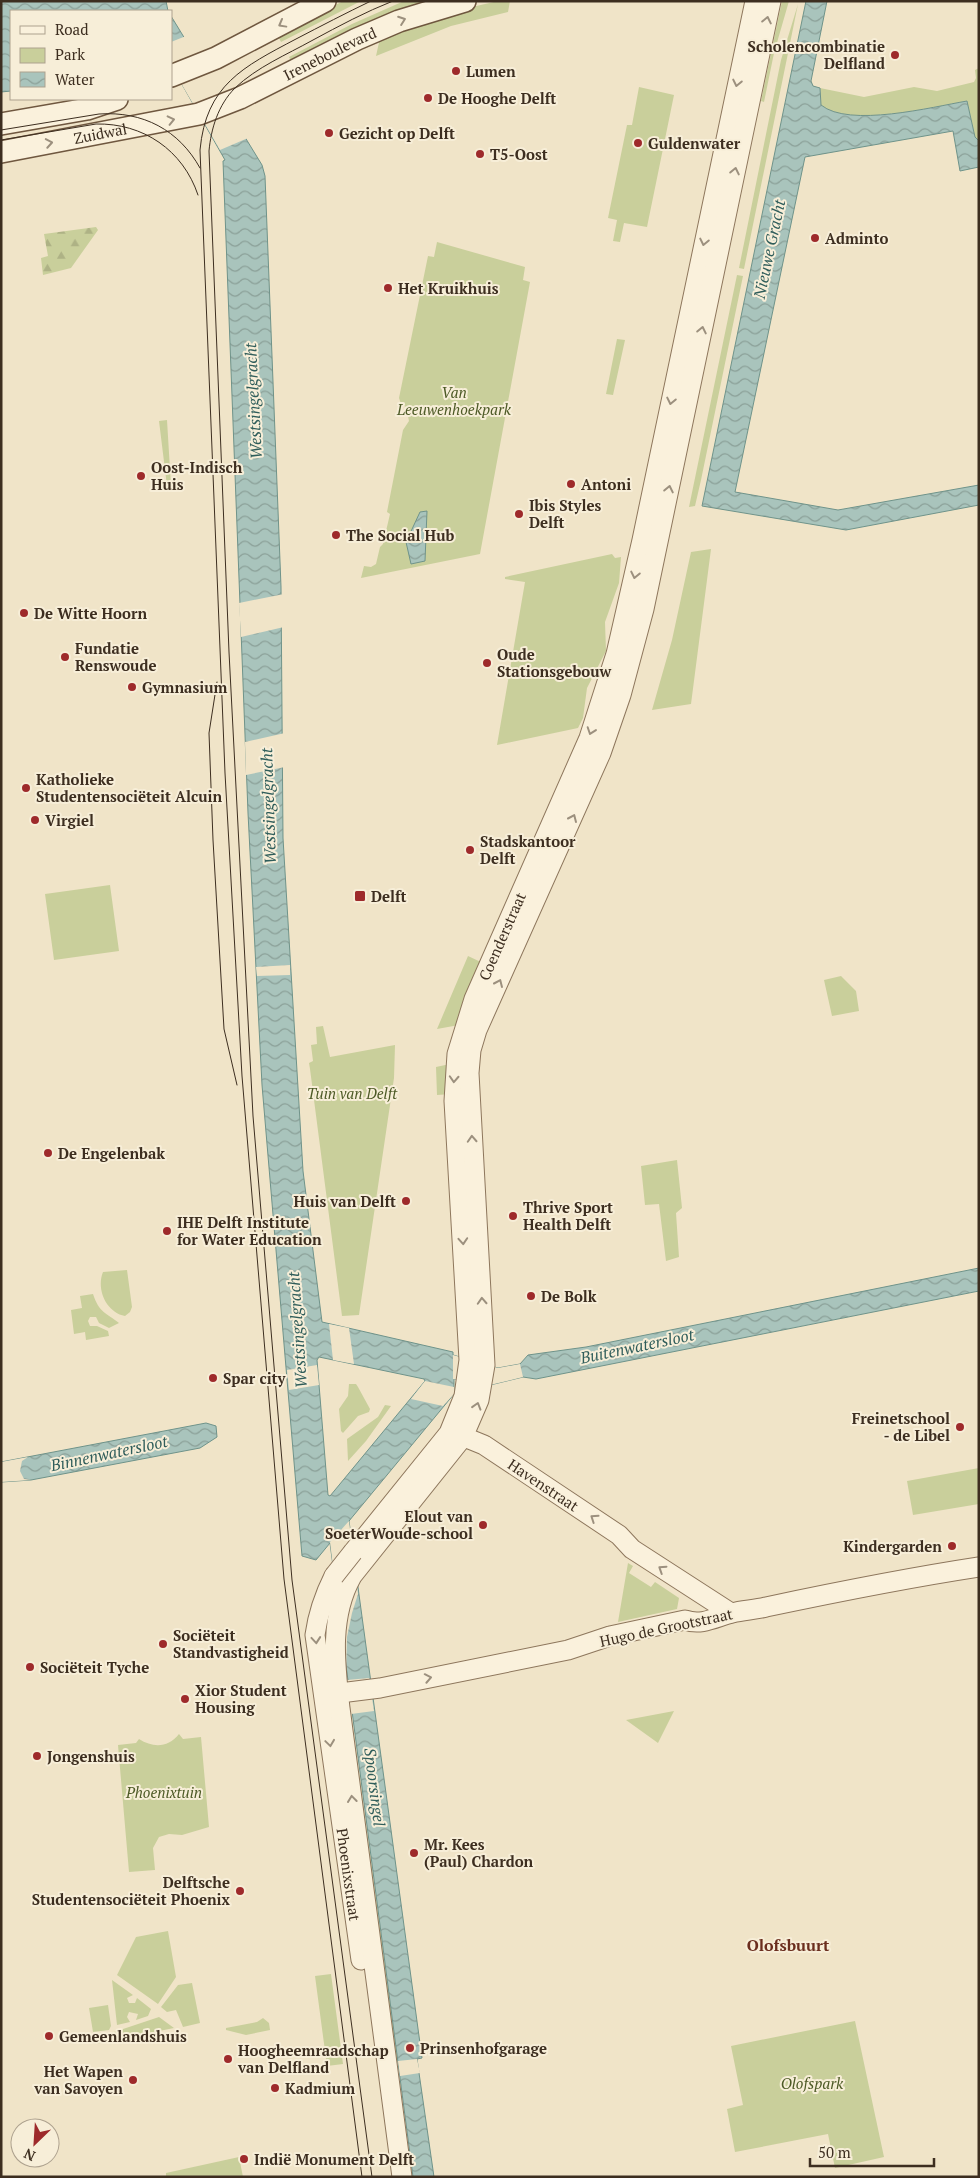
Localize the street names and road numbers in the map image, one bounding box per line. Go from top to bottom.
street label: Ireneboulevard [280,22,379,85]
street label: Zuidwal [72,118,128,148]
street label: Coenderstraat [474,889,530,983]
street label: Havenstraat [504,1454,583,1516]
street label: Hugo de Grootstraat [598,1603,735,1651]
street label: Phoenixstraat [332,1827,365,1922]

